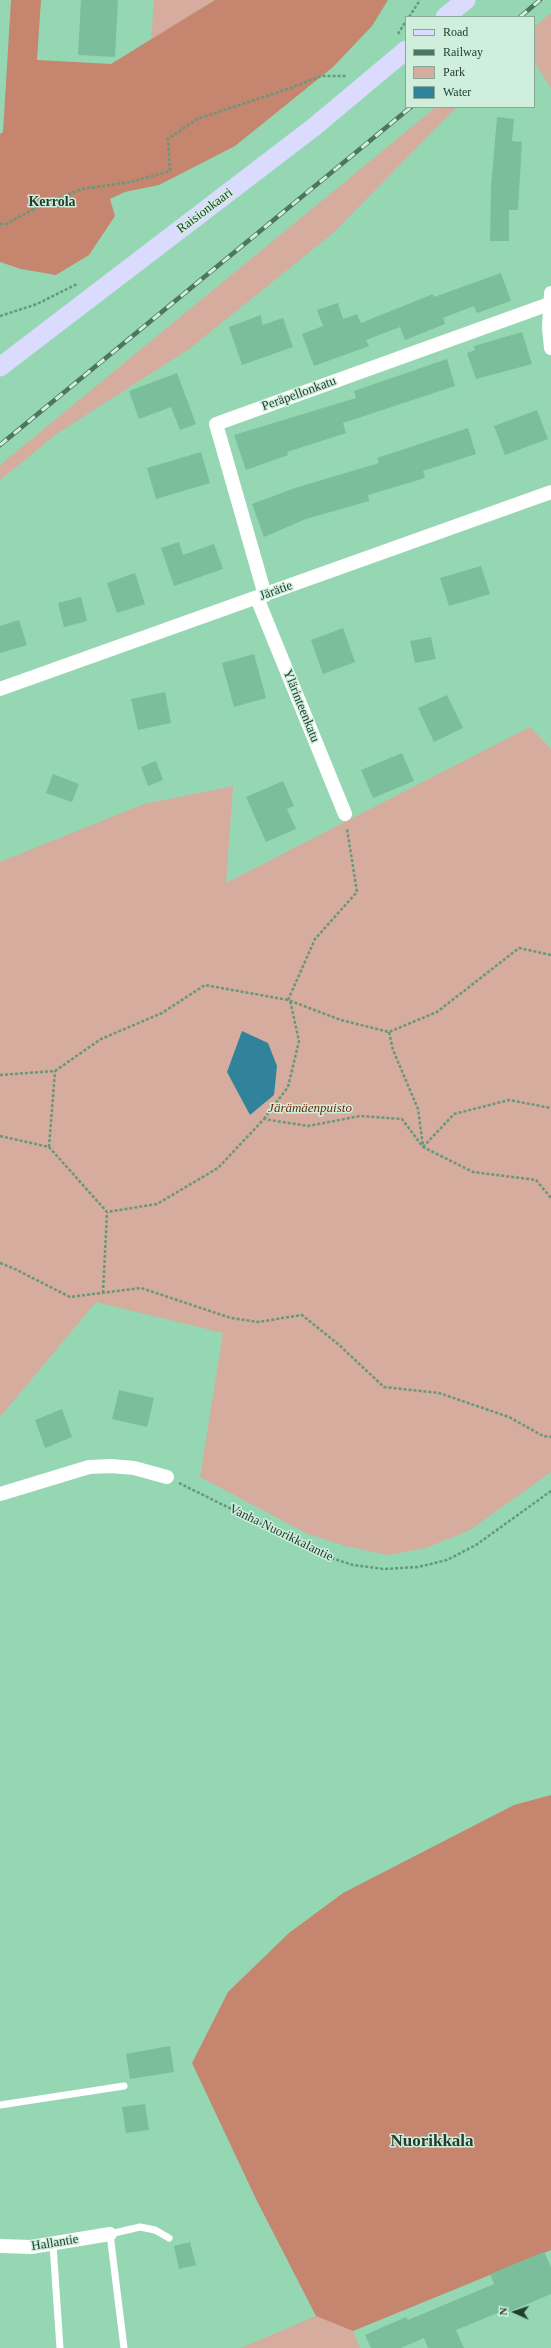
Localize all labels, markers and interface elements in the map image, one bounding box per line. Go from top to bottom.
legend [405,16,535,108]
text: Road [443,25,468,39]
text: Railway [443,45,483,59]
text: Park [443,65,465,79]
text: Water [443,85,471,99]
street label: Raisionkaari [174,185,236,237]
district label: Kerrola [28,194,76,210]
street label: Peräpellonkatu [260,373,338,415]
street label: Järätie [257,578,295,604]
street label: Ylärinteenkatu [279,667,323,745]
park label: Järämäenpuisto [268,1101,352,1117]
street label: Vanha Nuorikkalantie [226,1501,336,1565]
district label: Nuorikkala [390,2132,474,2152]
street label: Hallantie [30,2232,80,2254]
north arrow [495,2292,535,2332]
text: N [497,2307,509,2316]

